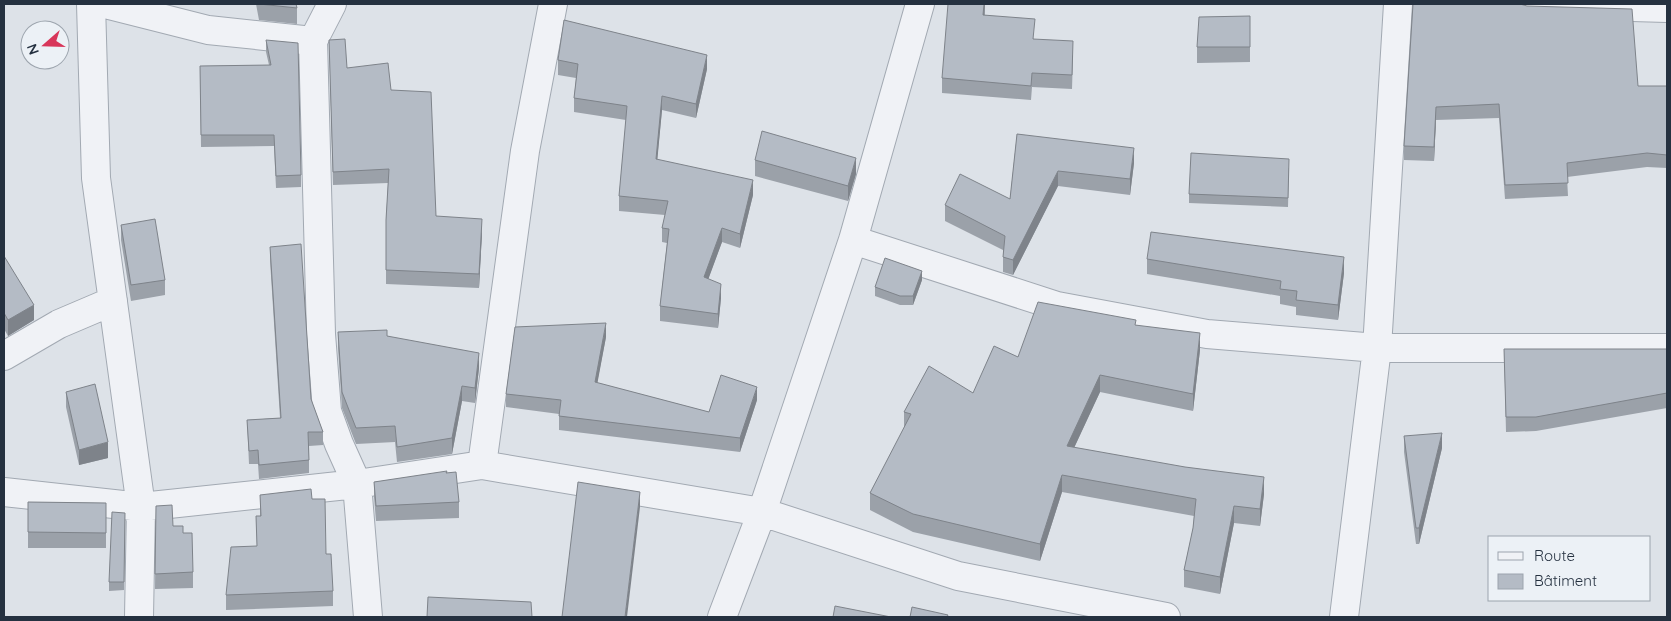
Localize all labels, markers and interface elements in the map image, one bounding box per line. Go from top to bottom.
north arrow [20,20,70,70]
text: N [23,42,43,57]
legend [1488,536,1651,601]
text: Route [1534,546,1575,565]
text: Bâtiment [1534,571,1597,590]

